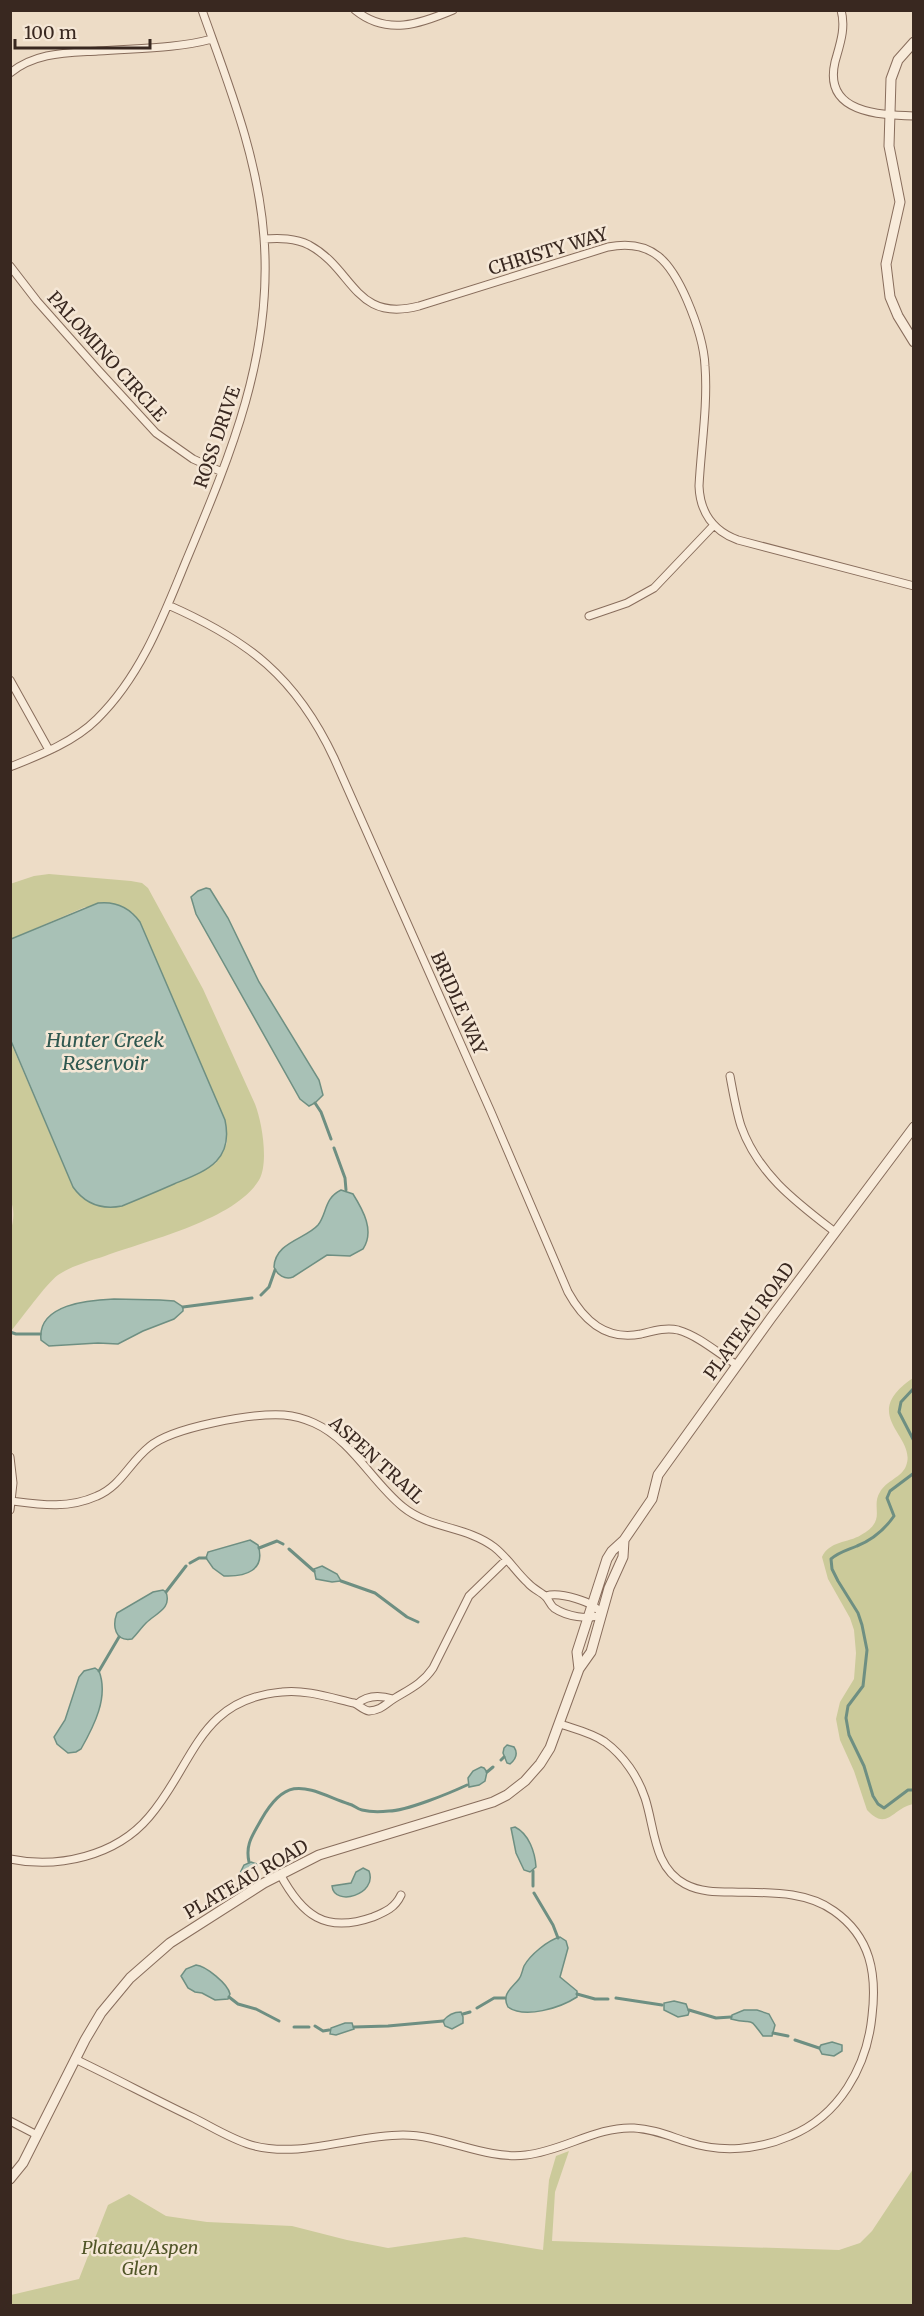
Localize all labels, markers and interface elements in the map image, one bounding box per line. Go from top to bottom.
scale bar [15,12,150,50]
text: 100 m [24,21,77,44]
street label: CHRISTY WAY [485,222,611,280]
street label: PALOMINO CIRCLE [42,286,172,426]
street label: ROSS DRIVE [189,382,245,491]
street label: BRIDLE WAY [426,948,492,1058]
water label: Hunter Creek Reservoir [45,1027,164,1075]
street label: PLATEAU ROAD [699,1258,799,1384]
street label: ASPEN TRAIL [324,1411,429,1509]
street label: PLATEAU ROAD [180,1834,312,1924]
park label: Plateau/Aspen Glen [81,2236,199,2280]

